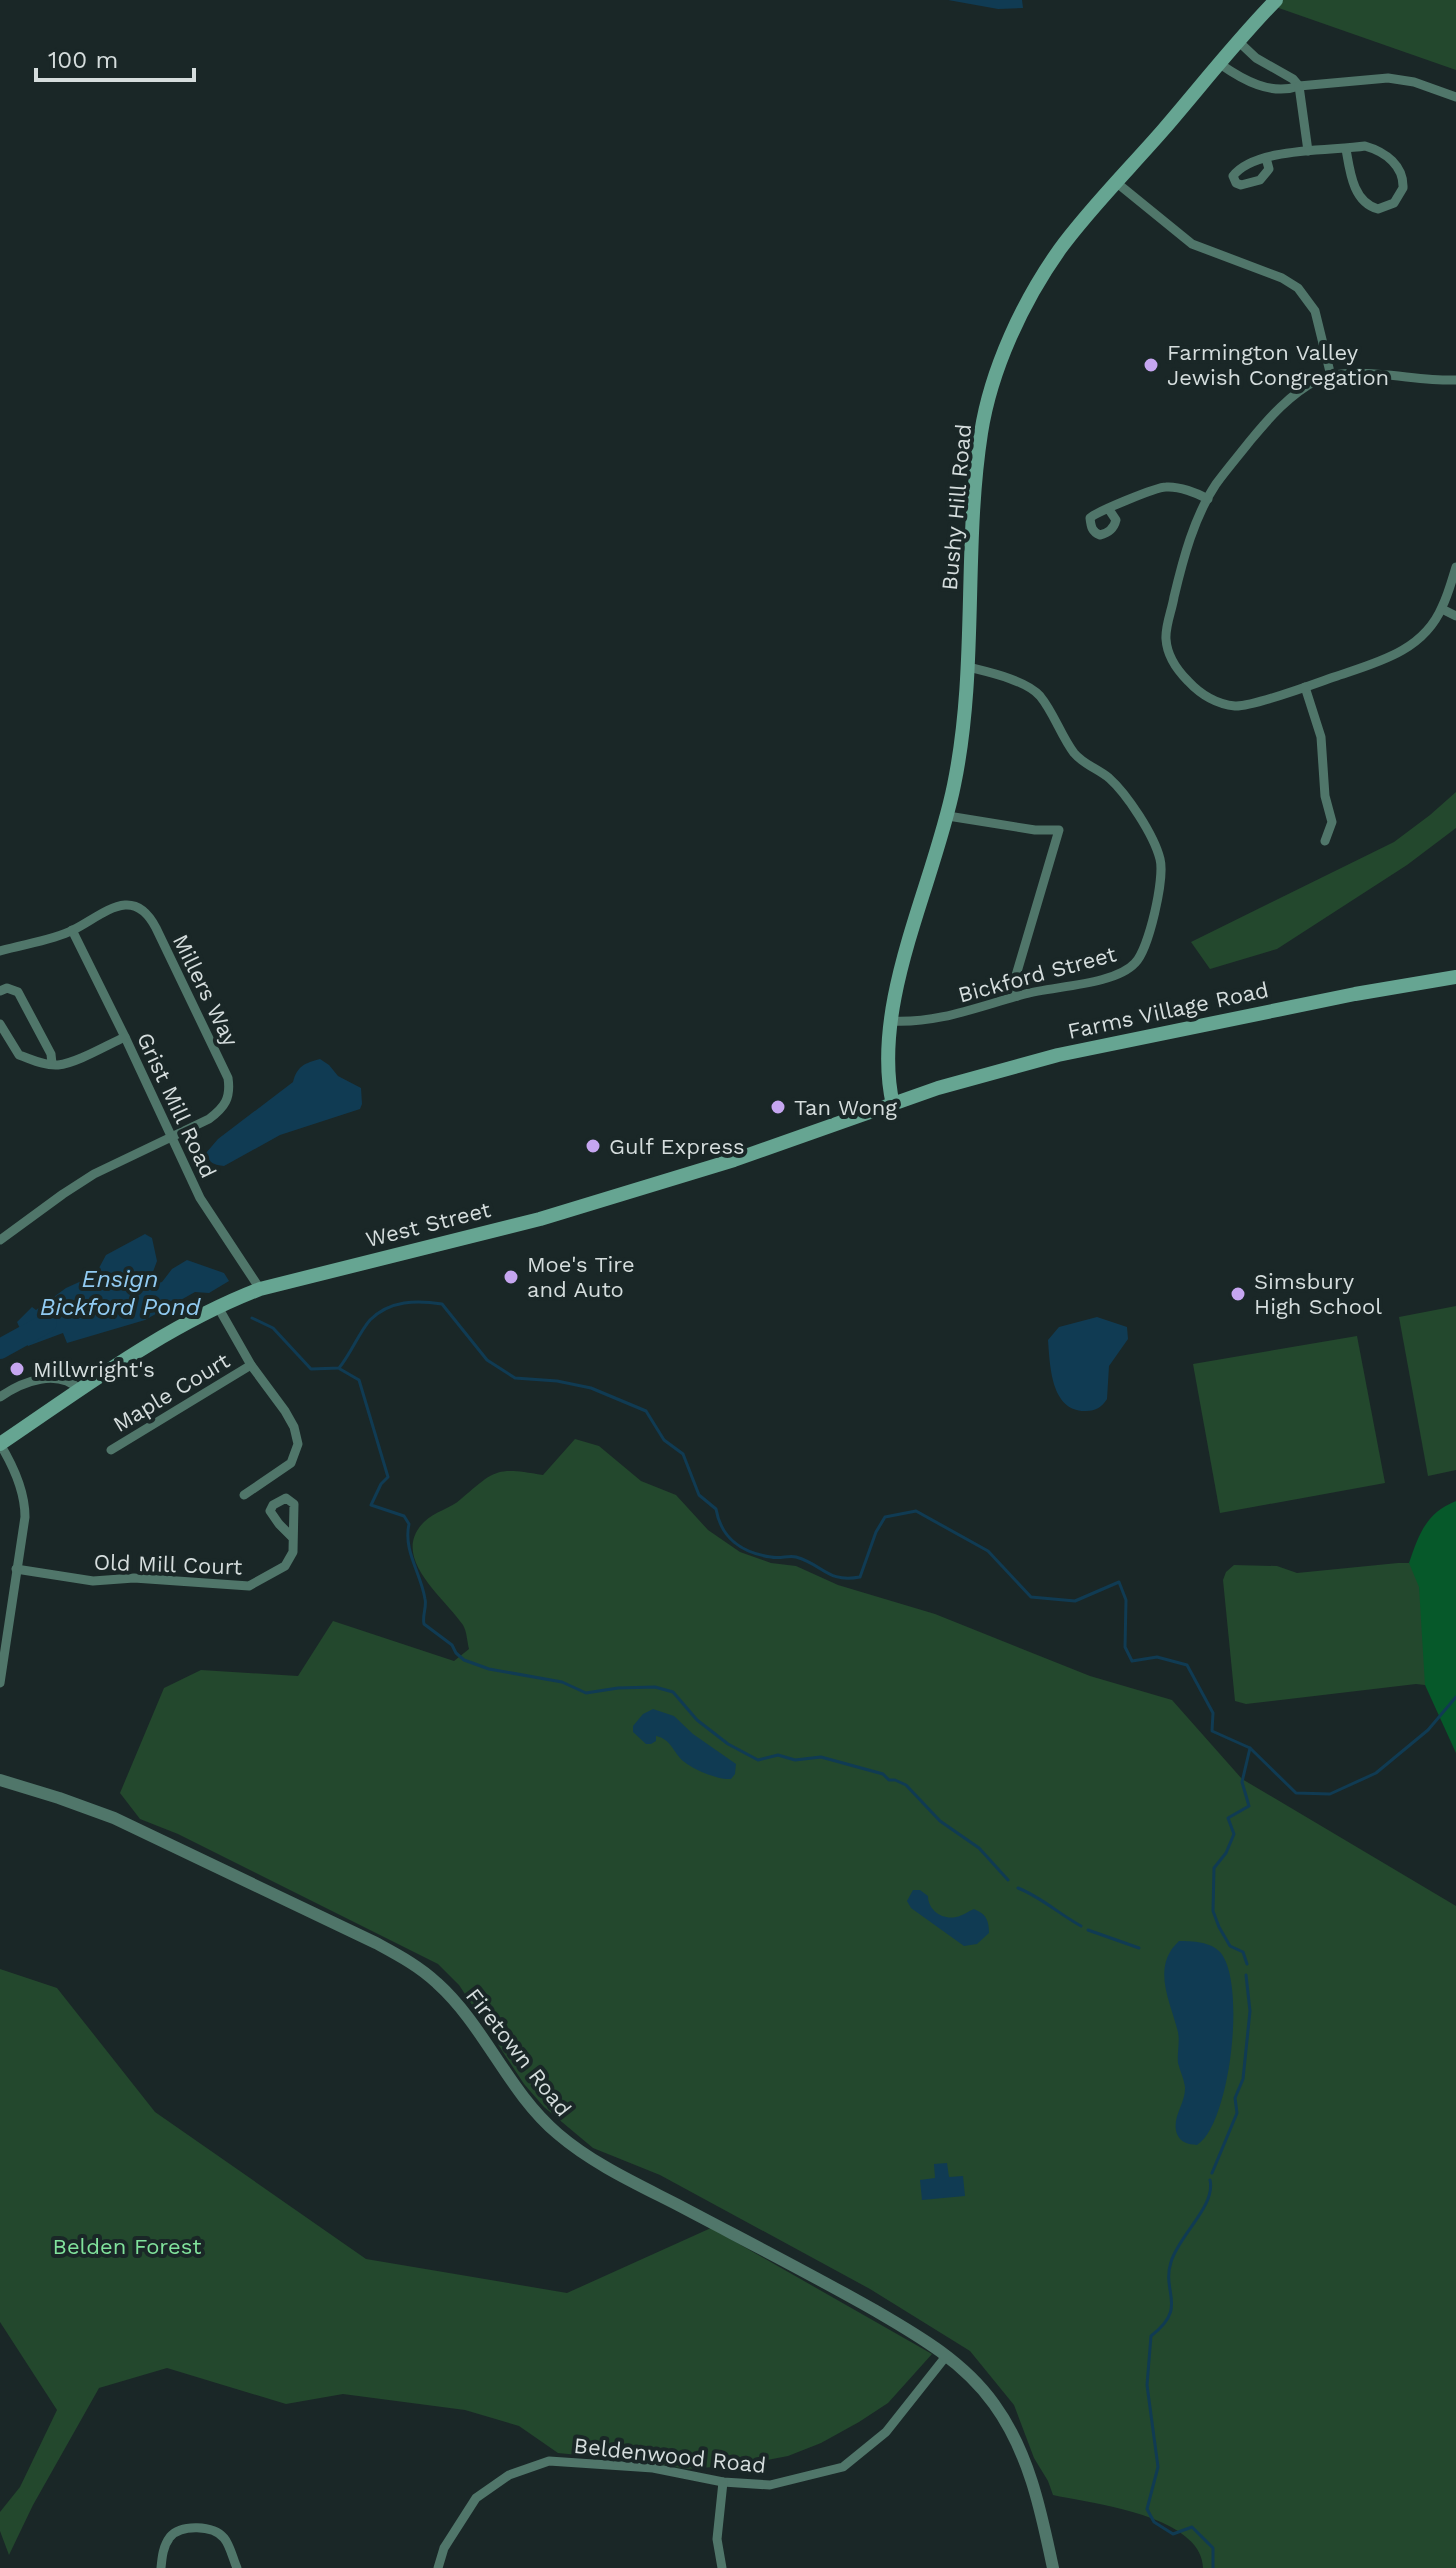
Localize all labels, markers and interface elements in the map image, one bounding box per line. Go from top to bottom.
scale bar [36,32,194,82]
text: 100 m [48,46,118,74]
place label: Farmington Valley Jewish Congregation [1167,340,1389,390]
marker: Farmington Valley Jewish Congregation [1142,356,1160,374]
street label: Bushy Hill Road [937,423,976,591]
street label: Millers Way [168,930,244,1051]
street label: Bickford Street [955,941,1119,1008]
street label: Farms Village Road [1065,977,1271,1044]
street label: Grist Mill Road [132,1029,221,1182]
place label: Tan Wong [794,1095,897,1120]
marker: Tan Wong [769,1098,787,1116]
place label: Gulf Express [609,1134,745,1159]
marker: Gulf Express [584,1137,602,1155]
street label: West Street [363,1197,493,1252]
place label: Moe's Tire and Auto [527,1252,635,1302]
water label: Ensign Bickford Pond [40,1265,202,1321]
marker: Moe's Tire and Auto [502,1268,520,1286]
place label: Simsbury High School [1254,1269,1382,1319]
marker: Simsbury High School [1229,1285,1247,1303]
street label: Maple Court [109,1348,234,1437]
place label: Millwright's [33,1357,155,1382]
marker: Millwright's [8,1360,26,1378]
street label: Old Mill Court [93,1549,243,1580]
street label: Firetown Road [461,1983,576,2121]
park label: Belden Forest [53,2234,201,2259]
street label: Beldenwood Road [573,2433,767,2478]

